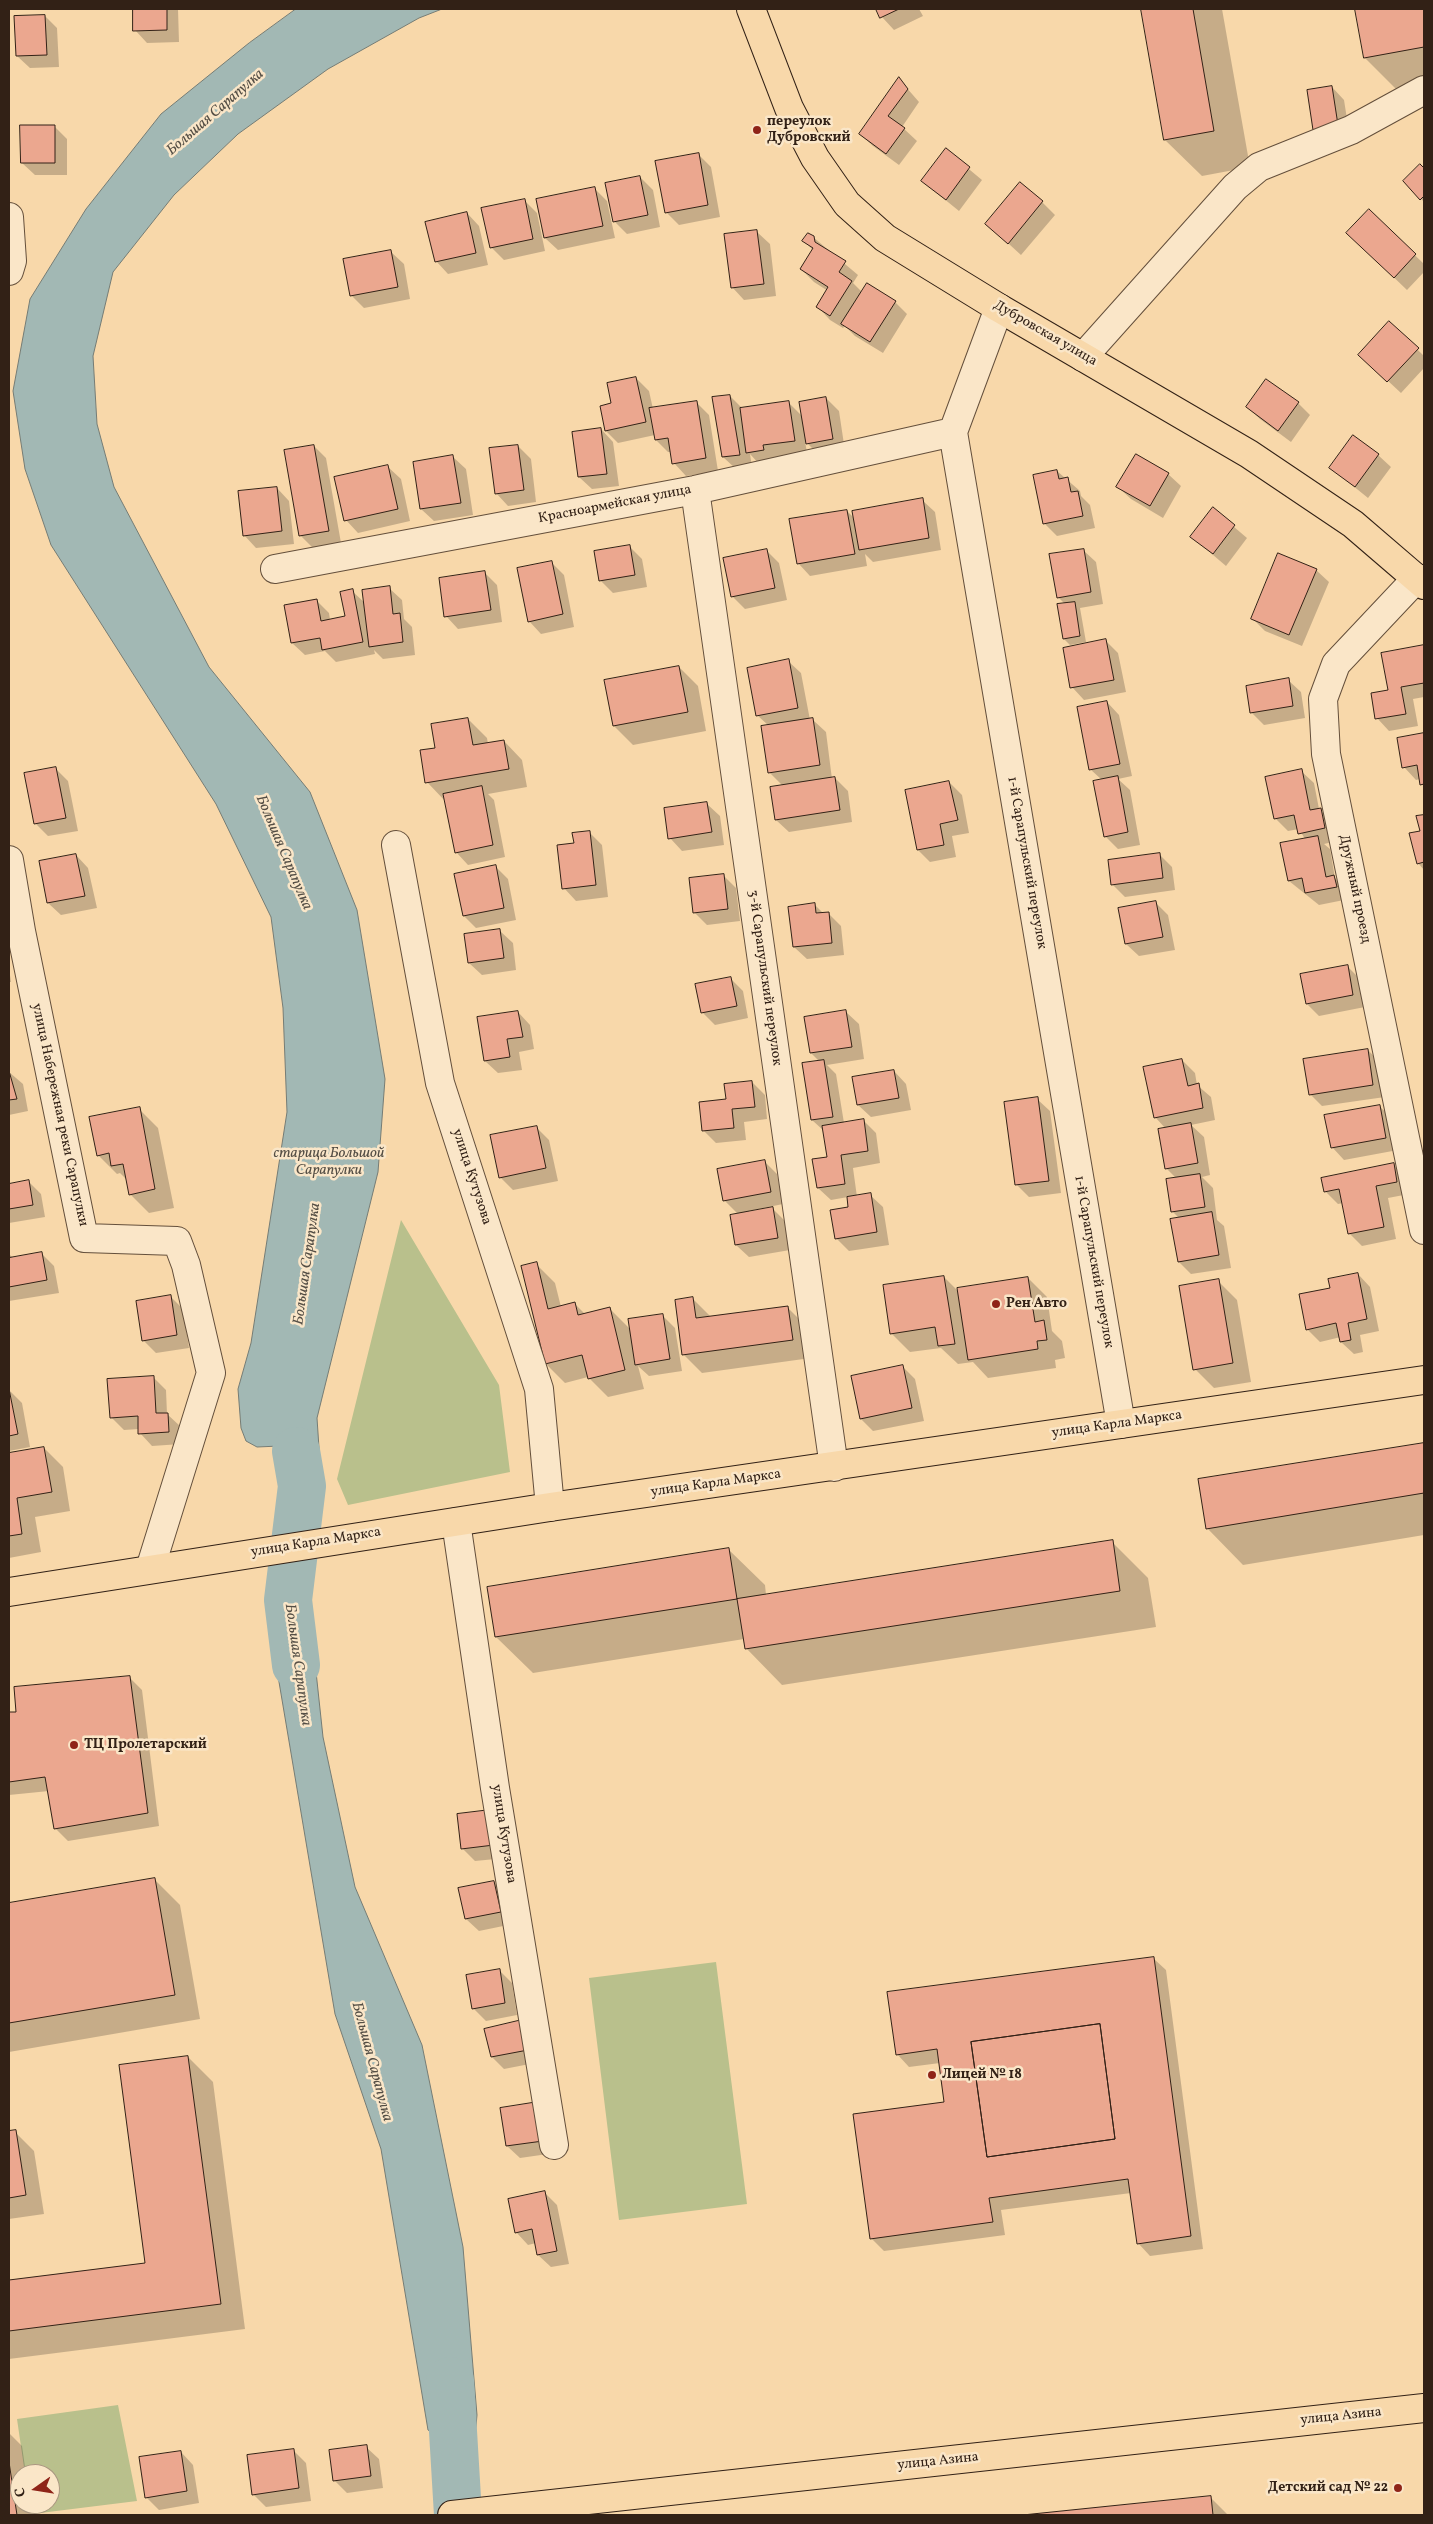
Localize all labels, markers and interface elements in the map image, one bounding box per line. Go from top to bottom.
water label: Большая Сарапулка [164,66,268,160]
place label: переулок Дубровский [767,114,851,146]
marker: переулок Дубровский [751,124,763,136]
street label: Дубровская улица [990,297,1100,371]
street label: Красноармейская улица [537,482,693,528]
street label: 1-й Сарапульский переулок [1003,775,1049,951]
water label: Большая Сарапулка [251,793,315,913]
street label: Дружный проезд [1334,833,1374,945]
street label: 3-й Сарапульский переулок [743,889,785,1067]
street label: улица Набережная реки Сарапулки [27,1002,91,1228]
street label: улица Кутузова [448,1127,494,1227]
water label: старица Большой Сарапулки [274,1145,384,1180]
street label: 1-й Сарапульский переулок [1070,1174,1116,1350]
water label: Большая Сарапулка [291,1202,325,1326]
place label: Рен Авто [1006,1296,1067,1312]
marker: Рен Авто [990,1298,1002,1310]
street label: улица Карла Маркса [1051,1408,1183,1442]
street label: улица Карла Маркса [650,1467,782,1501]
street label: улица Карла Маркса [250,1524,382,1562]
water label: Большая Сарапулка [280,1603,314,1727]
place label: ТЦ Пролетарский [84,1737,207,1753]
marker: ТЦ Пролетарский [68,1739,80,1751]
street label: улица Кутузова [487,1783,519,1885]
water label: Большая Сарапулка [346,2000,396,2124]
place label: Лицей № 18 [942,2067,1022,2083]
marker: Лицей № 18 [926,2069,938,2081]
street label: улица Азина [1299,2404,1383,2430]
street label: улица Азина [896,2449,980,2475]
north arrow [10,2464,60,2514]
place label: Детский сад № 22 [1268,2480,1388,2496]
marker: Детский сад № 22 [1392,2482,1404,2494]
text: С [11,2486,31,2499]

